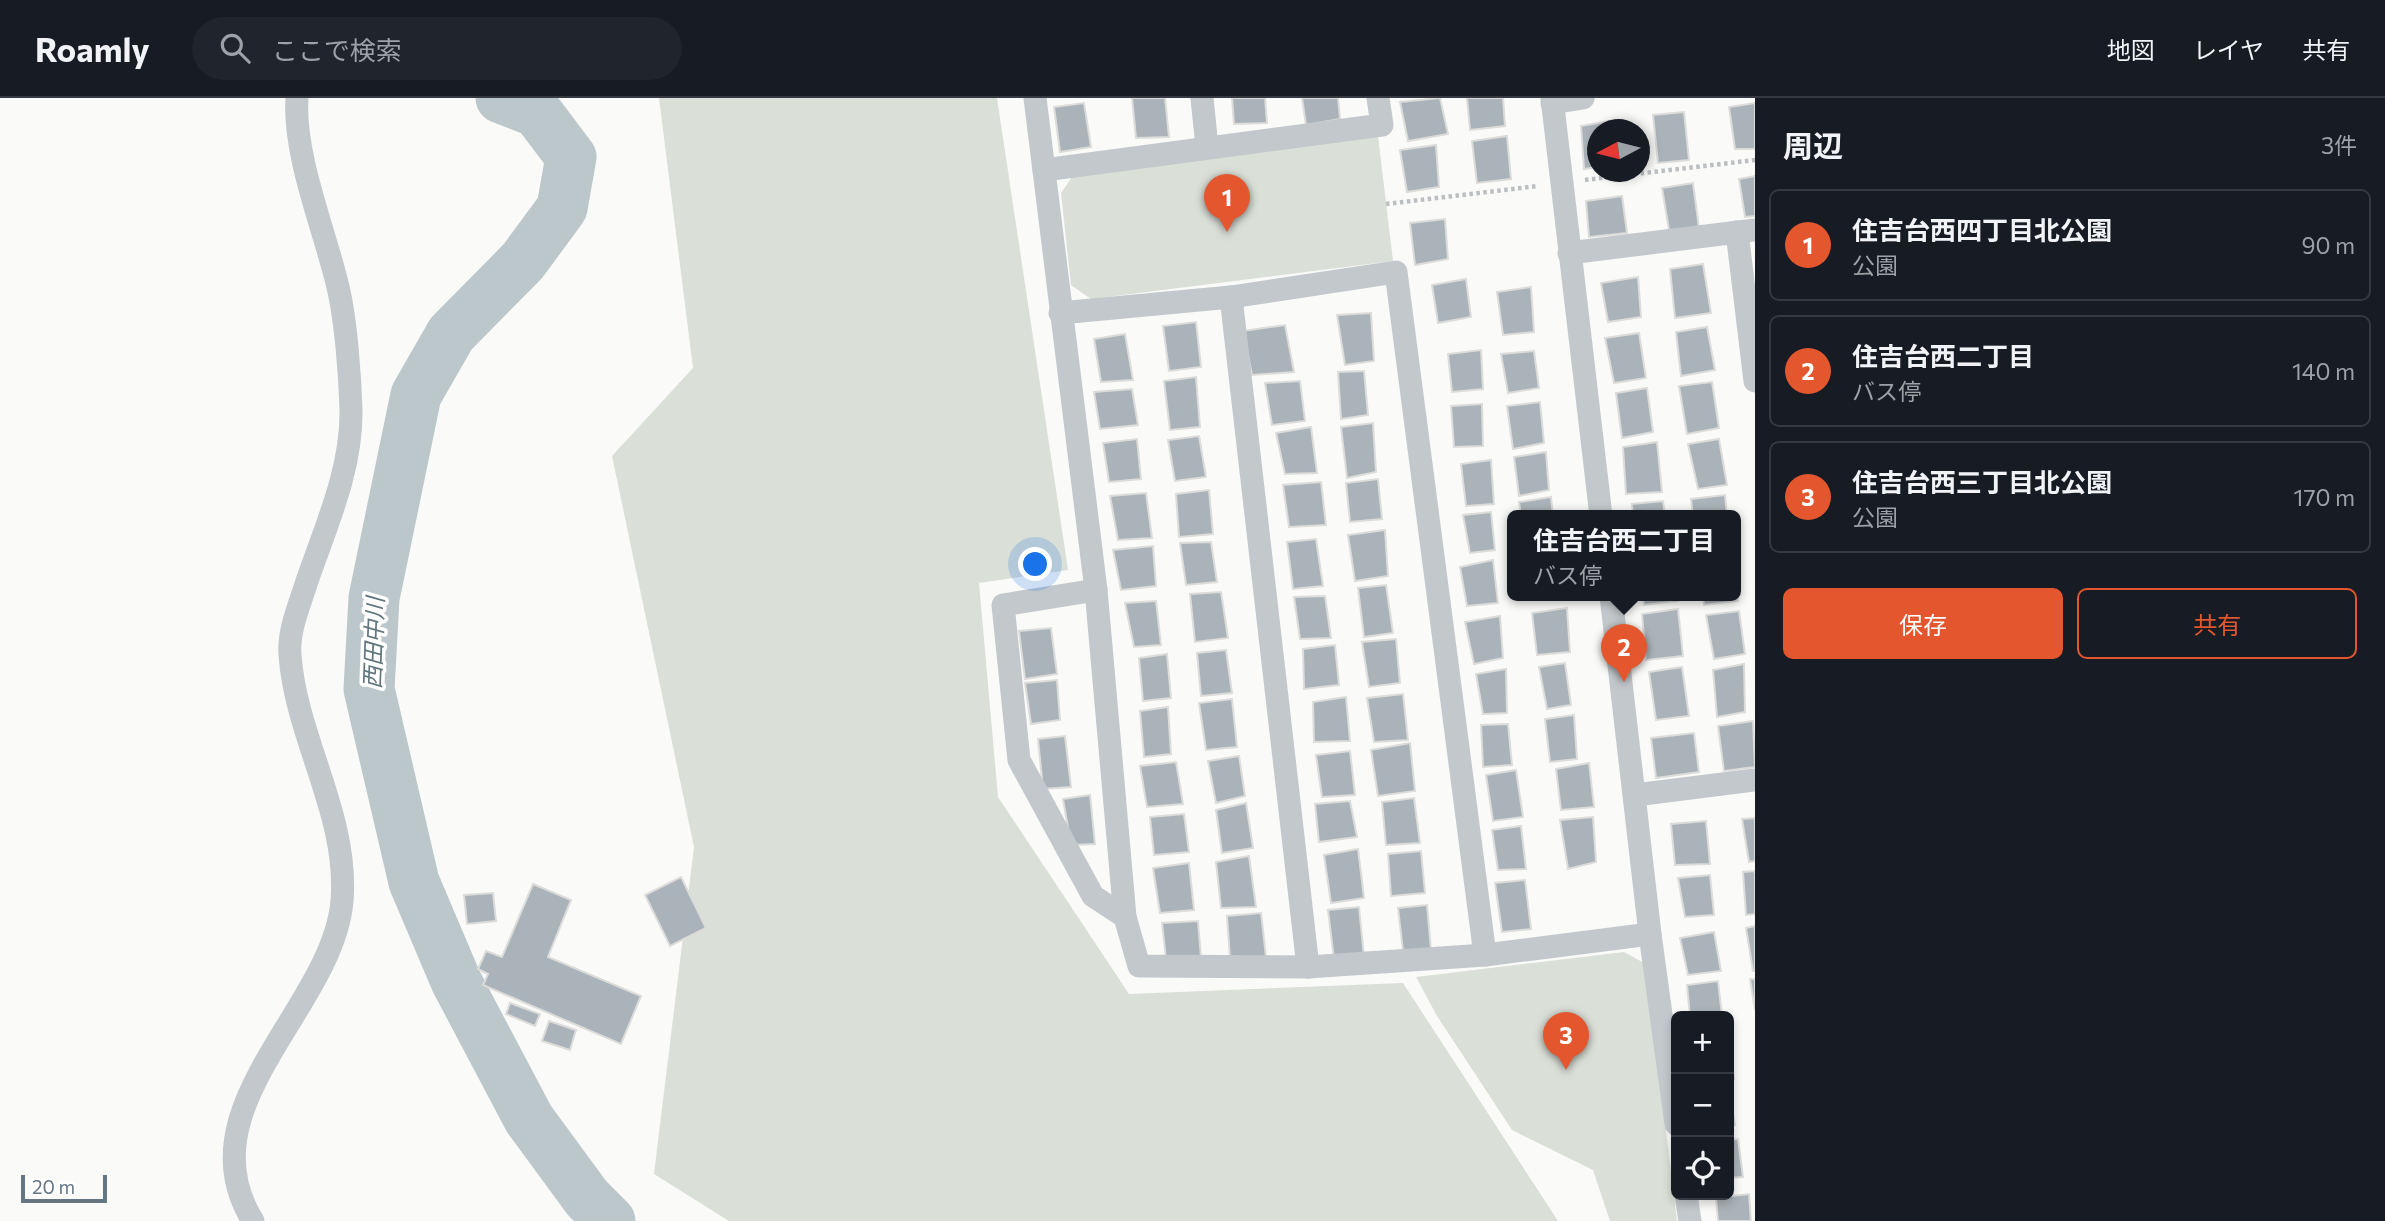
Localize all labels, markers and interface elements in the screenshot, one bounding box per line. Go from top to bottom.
search box [192,17,682,80]
text: Roamly [35,28,150,69]
icon: search [216,29,254,67]
text: ここで検索 [272,34,402,65]
text: 地図 [2107,35,2155,64]
text: レイヤ [2193,35,2264,64]
text: 共有 [2302,35,2350,64]
north arrow [1587,119,1650,182]
text: 周辺 [1783,126,1843,163]
text: 3件 [2321,131,2357,159]
pin: 1 [1204,174,1250,232]
text: 住吉台西四丁目北公園 [1852,214,2112,245]
text: 1 [1803,231,1813,259]
text: 90 m [2302,231,2355,259]
text: 公園 [1852,251,1898,279]
text: 住吉台西二丁目 [1852,340,2034,371]
text: 2 [1801,357,1815,385]
text: 140 m [2292,357,2355,385]
text: バス停 [1852,377,1921,405]
text: 住吉台西三丁目北公園 [1852,466,2112,497]
text: 3 [1801,483,1815,511]
text: 170 m [2294,483,2355,511]
text: 公園 [1852,503,1898,531]
popup [1507,510,1741,601]
text: 住吉台西二丁目 [1533,524,1715,555]
your location [1018,547,1052,581]
text: バス停 [1533,561,1602,589]
button: 保存 [1783,588,2063,659]
button: 共有 [2077,588,2357,659]
water label: 西田中川 [357,594,389,689]
pin: 2 [1601,624,1647,682]
map controls [1671,1011,1734,1200]
button: + [1671,1011,1734,1074]
pin: 3 [1543,1012,1589,1070]
button: − [1671,1074,1734,1137]
button: locate [1671,1137,1734,1200]
scale bar [21,1172,107,1204]
text: 20 m [32,1175,75,1198]

